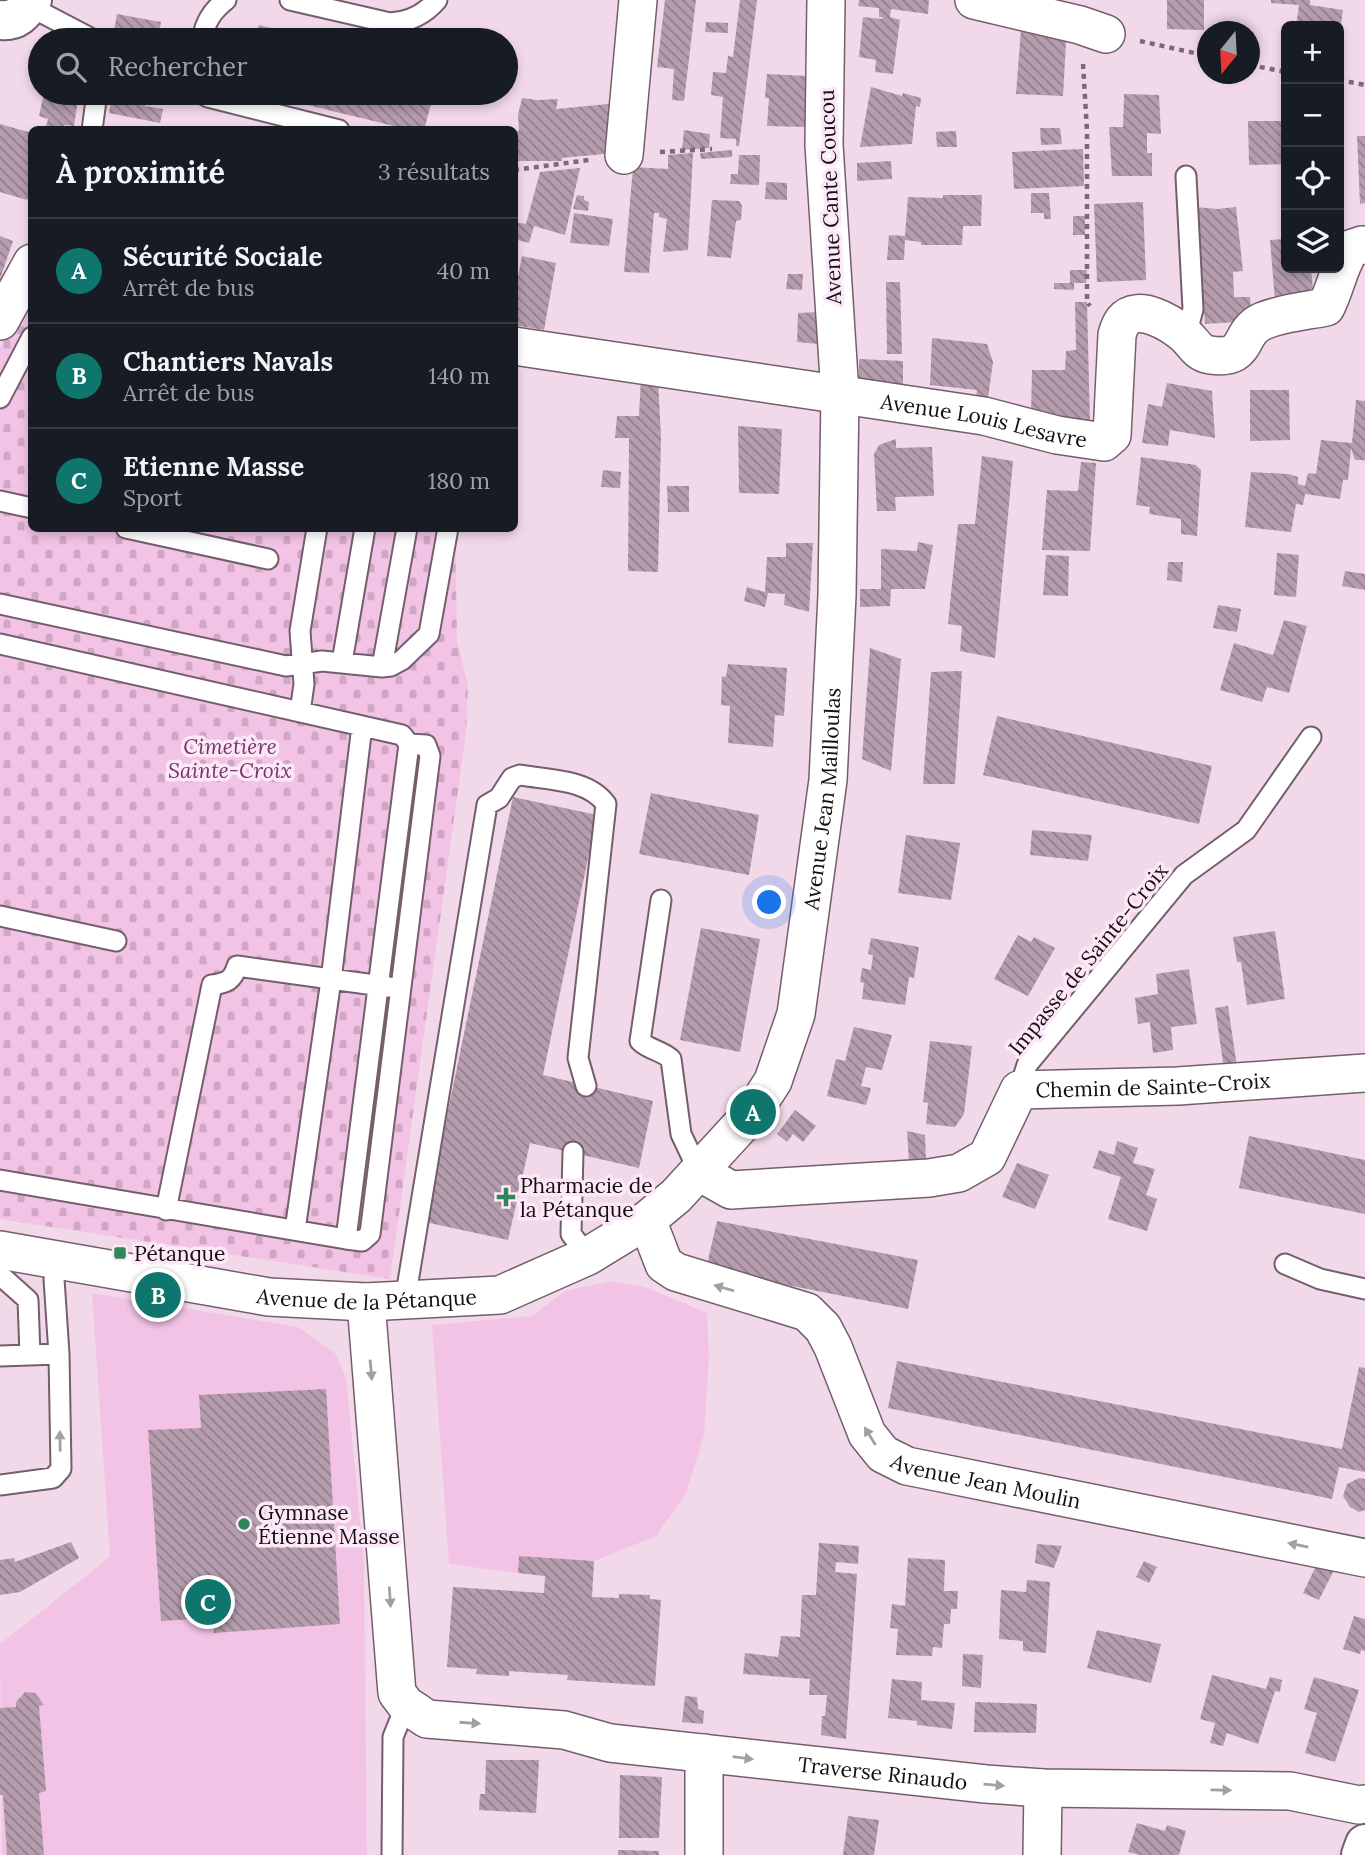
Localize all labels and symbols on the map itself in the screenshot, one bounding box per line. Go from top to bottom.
north arrow [1197,21,1260,84]
street label: Avenue Cante Coucou [813,89,847,306]
street label: Avenue Louis Lesavre [878,387,1089,453]
street label: Avenue Jean Mailloulas [797,687,846,913]
park label: Cimetière Sainte-Croix [168,733,292,784]
street label: Impasse de Sainte-Croix [1002,858,1174,1060]
your location [752,885,786,919]
street label: Chemin de Sainte-Croix [1035,1066,1271,1103]
pin: A [730,1086,776,1138]
place label: Pharmacie de la Pétanque [520,1172,653,1223]
marker: Pharmacie de la Pétanque [498,1189,514,1205]
place label: Pétanque [134,1240,225,1267]
marker: Pétanque [112,1245,128,1261]
pin: B [135,1269,181,1321]
street label: Avenue de la Pétanque [254,1281,477,1316]
one-way arrow [713,1282,734,1292]
one-way arrow [366,1359,377,1381]
one-way arrow [864,1426,877,1446]
one-way arrow [55,1430,66,1452]
street label: Avenue Jean Moulin [886,1446,1084,1514]
place label: Gymnase Étienne Masse [258,1499,400,1550]
marker: Gymnase Étienne Masse [236,1516,252,1532]
one-way arrow [1287,1539,1309,1550]
pin: C [185,1576,231,1628]
one-way arrow [385,1586,396,1608]
one-way arrow [459,1717,481,1728]
street label: Traverse Rinaudo [797,1750,969,1795]
one-way arrow [732,1752,754,1763]
one-way arrow [983,1780,1005,1791]
one-way arrow [1210,1784,1232,1796]

